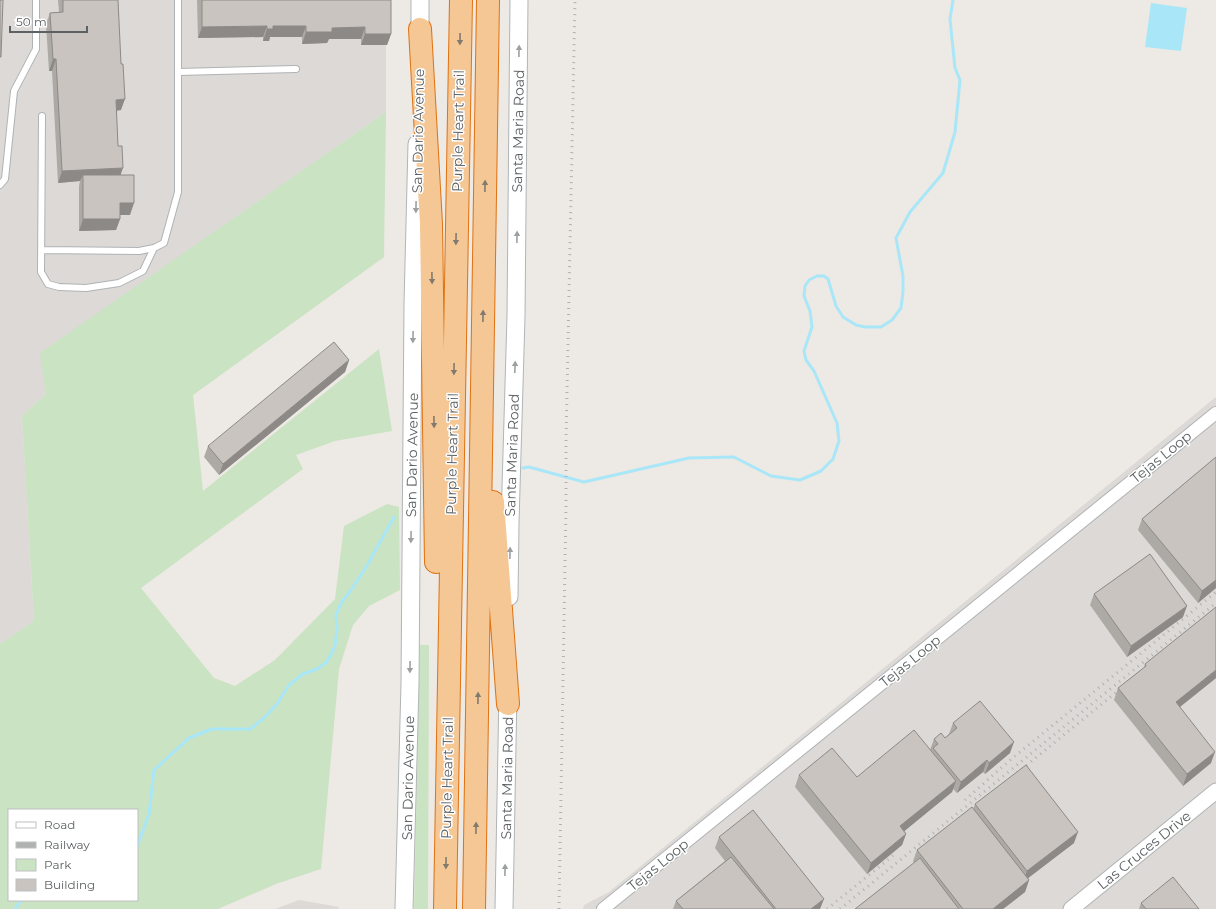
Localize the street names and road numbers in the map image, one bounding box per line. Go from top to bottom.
street label: San Dario Avenue [408,69,428,193]
street label: Santa Maria Road [508,69,528,193]
street label: Purple Heart Trail [448,70,468,192]
street label: San Dario Avenue [402,393,422,517]
street label: Purple Heart Trail [442,393,462,515]
street label: Santa Maria Road [501,393,523,517]
street label: Tejas Loop [1127,427,1195,487]
street label: Tejas Loop [876,631,944,691]
street label: San Dario Avenue [398,716,418,840]
street label: Santa Maria Road [497,716,517,840]
street label: Purple Heart Trail [437,717,457,839]
street label: Las Cruces Drive [1094,807,1194,893]
street label: Tejas Loop [624,835,692,895]

